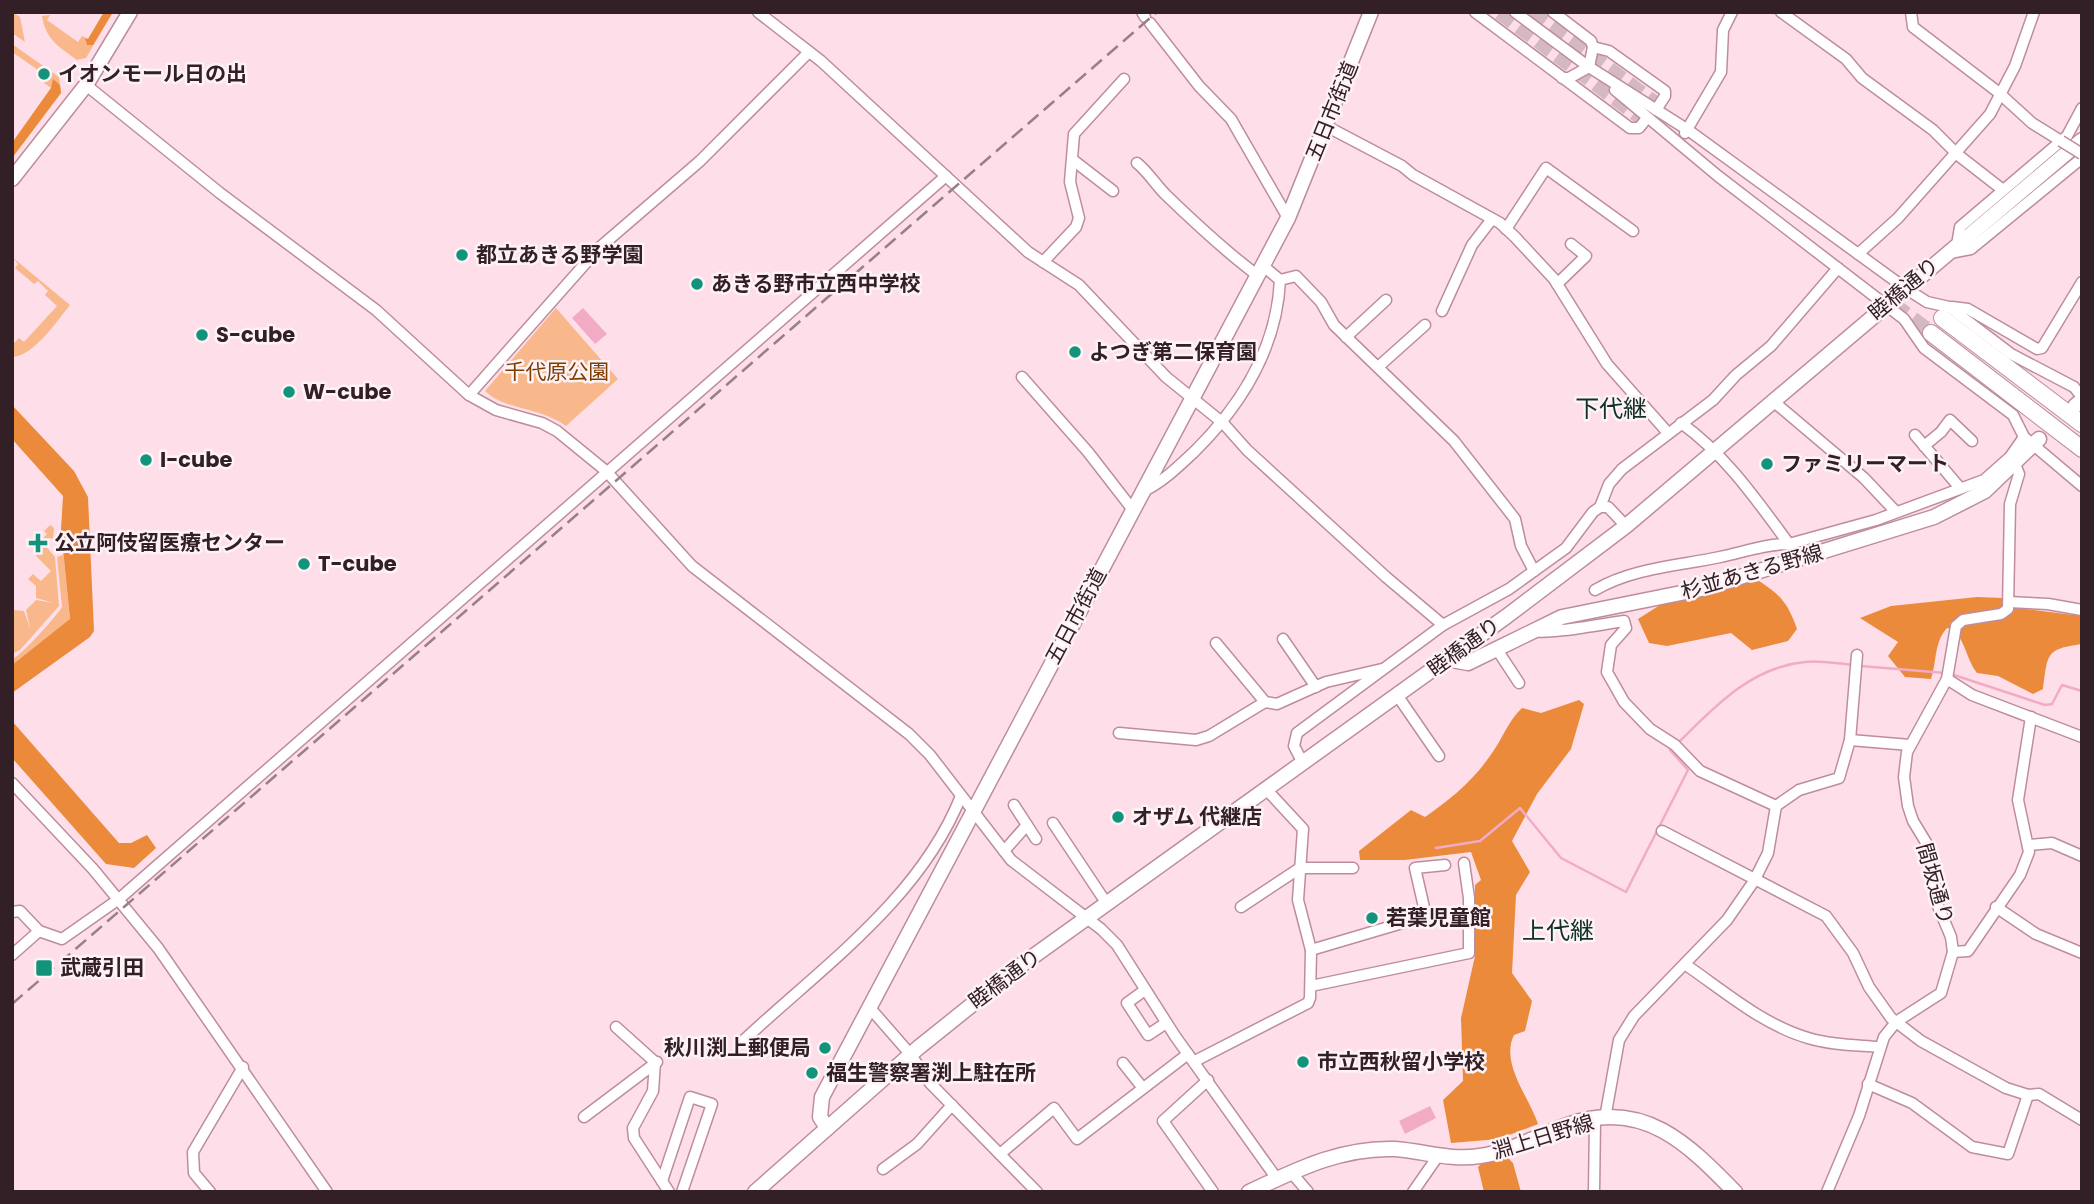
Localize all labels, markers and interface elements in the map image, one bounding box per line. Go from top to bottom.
street label: 五日市街道 [1298,57,1365,165]
place label: イオンモール日の出 [58,59,247,88]
marker: イオンモール日の出 [36,66,52,82]
place label: 都立あきる野学園 [476,240,644,269]
marker: 都立あきる野学園 [454,247,470,263]
street label: 睦橋通り [1862,251,1945,327]
place label: あきる野市立西中学校 [711,269,921,298]
marker: あきる野市立西中学校 [689,276,705,292]
place label: S-cube [216,320,295,349]
marker: S-cube [194,327,210,343]
place label: よつぎ第二保育園 [1089,337,1257,366]
marker: よつぎ第二保育園 [1067,344,1083,360]
park label: 千代原公園 [505,357,610,386]
place label: W-cube [303,377,391,406]
marker: W-cube [281,384,297,400]
district label: 下代継 [1575,392,1647,425]
place label: I-cube [160,445,232,474]
place label: ファミリーマート [1781,449,1949,478]
marker: I-cube [138,452,154,468]
marker: ファミリーマート [1759,456,1775,472]
place label: 公立阿伎留医療センター [54,528,285,557]
marker: 公立阿伎留医療センター [28,533,48,553]
street label: 杉並あきる野線 [1677,537,1826,606]
place label: T-cube [318,549,397,578]
marker: T-cube [296,556,312,572]
street label: 五日市街道 [1038,563,1113,669]
street label: 睦橋通り [1421,610,1506,683]
place label: オザム 代継店 [1132,802,1262,831]
marker: オザム 代継店 [1110,809,1126,825]
street label: 間坂通り [1910,839,1961,928]
place label: 若葉児童館 [1386,903,1491,932]
marker: 若葉児童館 [1364,910,1380,926]
district label: 上代継 [1522,914,1594,947]
street label: 睦橋通り [962,942,1047,1015]
place label: 武蔵引田 [60,953,144,982]
marker: 武蔵引田 [34,958,54,978]
place label: 秋川渕上郵便局 [664,1033,811,1062]
marker: 秋川渕上郵便局 [817,1040,833,1056]
place label: 市立西秋留小学校 [1317,1047,1485,1076]
marker: 市立西秋留小学校 [1295,1054,1311,1070]
place label: 福生警察署渕上駐在所 [826,1058,1036,1087]
marker: 福生警察署渕上駐在所 [804,1065,820,1081]
street label: 淵上日野線 [1488,1107,1597,1166]

